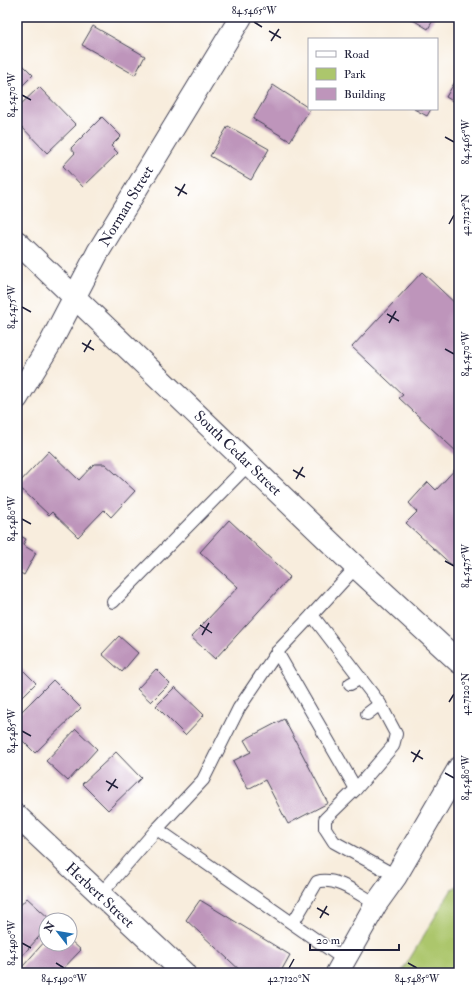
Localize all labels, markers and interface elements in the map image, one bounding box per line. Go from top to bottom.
text: 84.5465°W [232,5,277,17]
legend [308,38,438,110]
text: Road [344,47,369,62]
text: Park [344,67,366,82]
text: 84.5470°W [6,72,18,117]
text: Building [344,87,387,102]
text: 84.5465°W [460,119,472,164]
street label: Norman Street [95,162,158,250]
text: 42.7125°N [460,194,472,236]
text: 84.5475°W [6,284,18,329]
text: 84.5470°W [460,331,472,376]
street label: South Cedar Street [190,407,286,500]
text: 84.5480°W [6,496,18,542]
text: 84.5475°W [460,543,472,588]
text: 42.7120°N [460,673,472,715]
text: 84.5485°W [6,708,18,753]
text: 84.5480°W [460,755,472,801]
street label: Herbert Street [61,859,138,932]
north arrow [38,912,78,952]
text: 84.5490°W [6,919,18,966]
text: N [41,919,59,936]
scale bar [310,926,399,952]
text: 20 m [316,933,341,948]
text: 84.5490°W [41,973,88,985]
text: 42.7120°N [268,973,310,985]
text: 84.5485°W [395,973,440,985]

